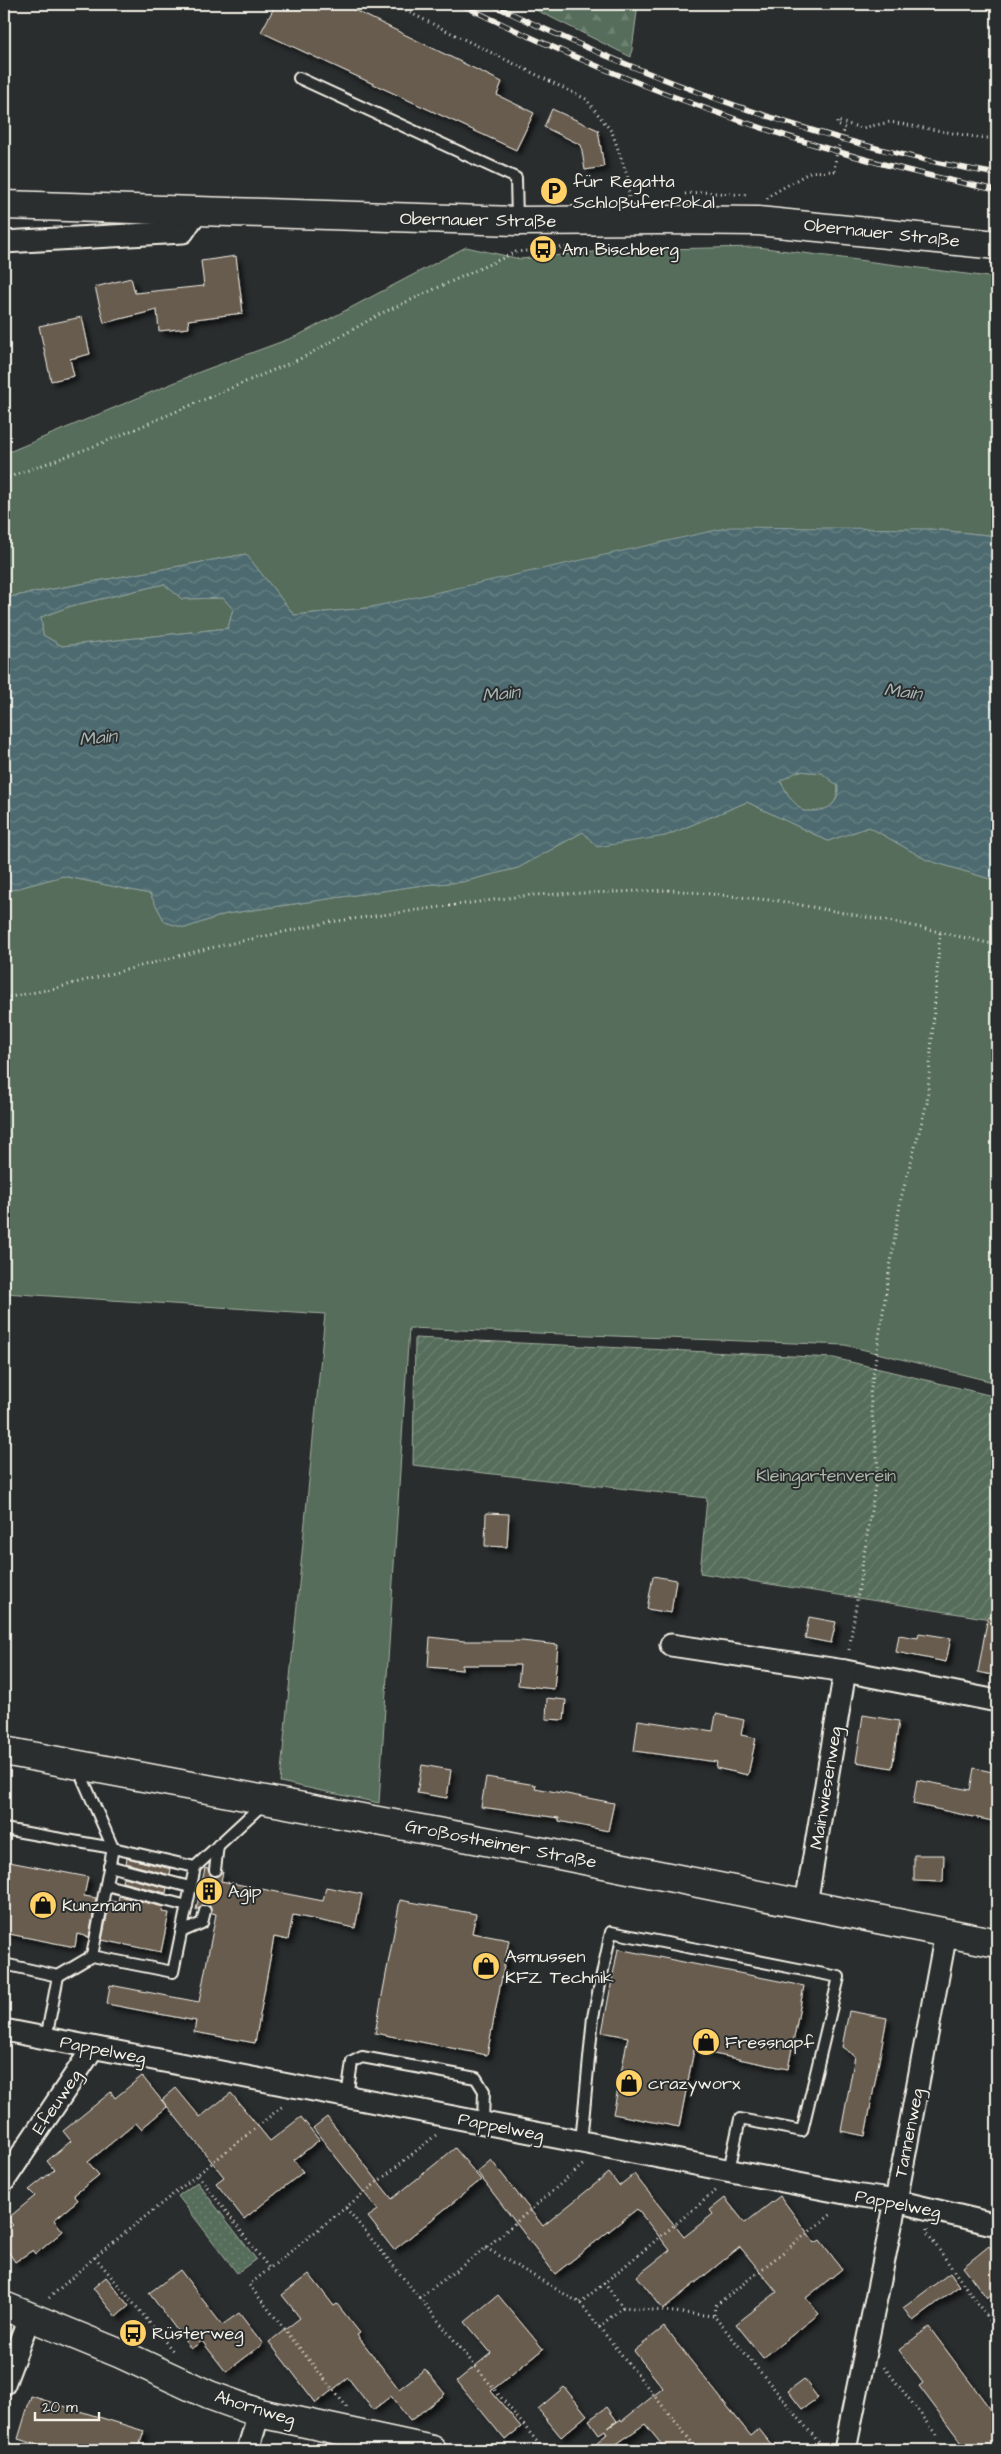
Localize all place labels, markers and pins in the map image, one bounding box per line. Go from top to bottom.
place label: für Regatta SchloßuferPokal [573,169,715,215]
parking icon: für Regatta SchloßuferPokal [539,176,569,206]
bus stop icon: Am Bischberg [528,234,558,264]
place label: Am Bischberg [562,237,679,263]
building icon: Agip [194,1876,224,1906]
place label: Agip [228,1879,262,1905]
shop icon: Kunzmann [28,1890,58,1920]
place label: Kunzmann [62,1893,141,1918]
place label: Asmussen KFZ Technik [505,1944,614,1990]
shop icon: Asmussen KFZ Technik [471,1951,501,1981]
shop icon: Fressnapf [691,2027,721,2057]
place label: Fressnapf [725,2030,814,2055]
shop icon: crazyworx [614,2068,644,2098]
place label: crazyworx [648,2071,741,2097]
bus stop icon: Rüsterweg [118,2318,148,2348]
place label: Rüsterweg [152,2321,244,2347]

